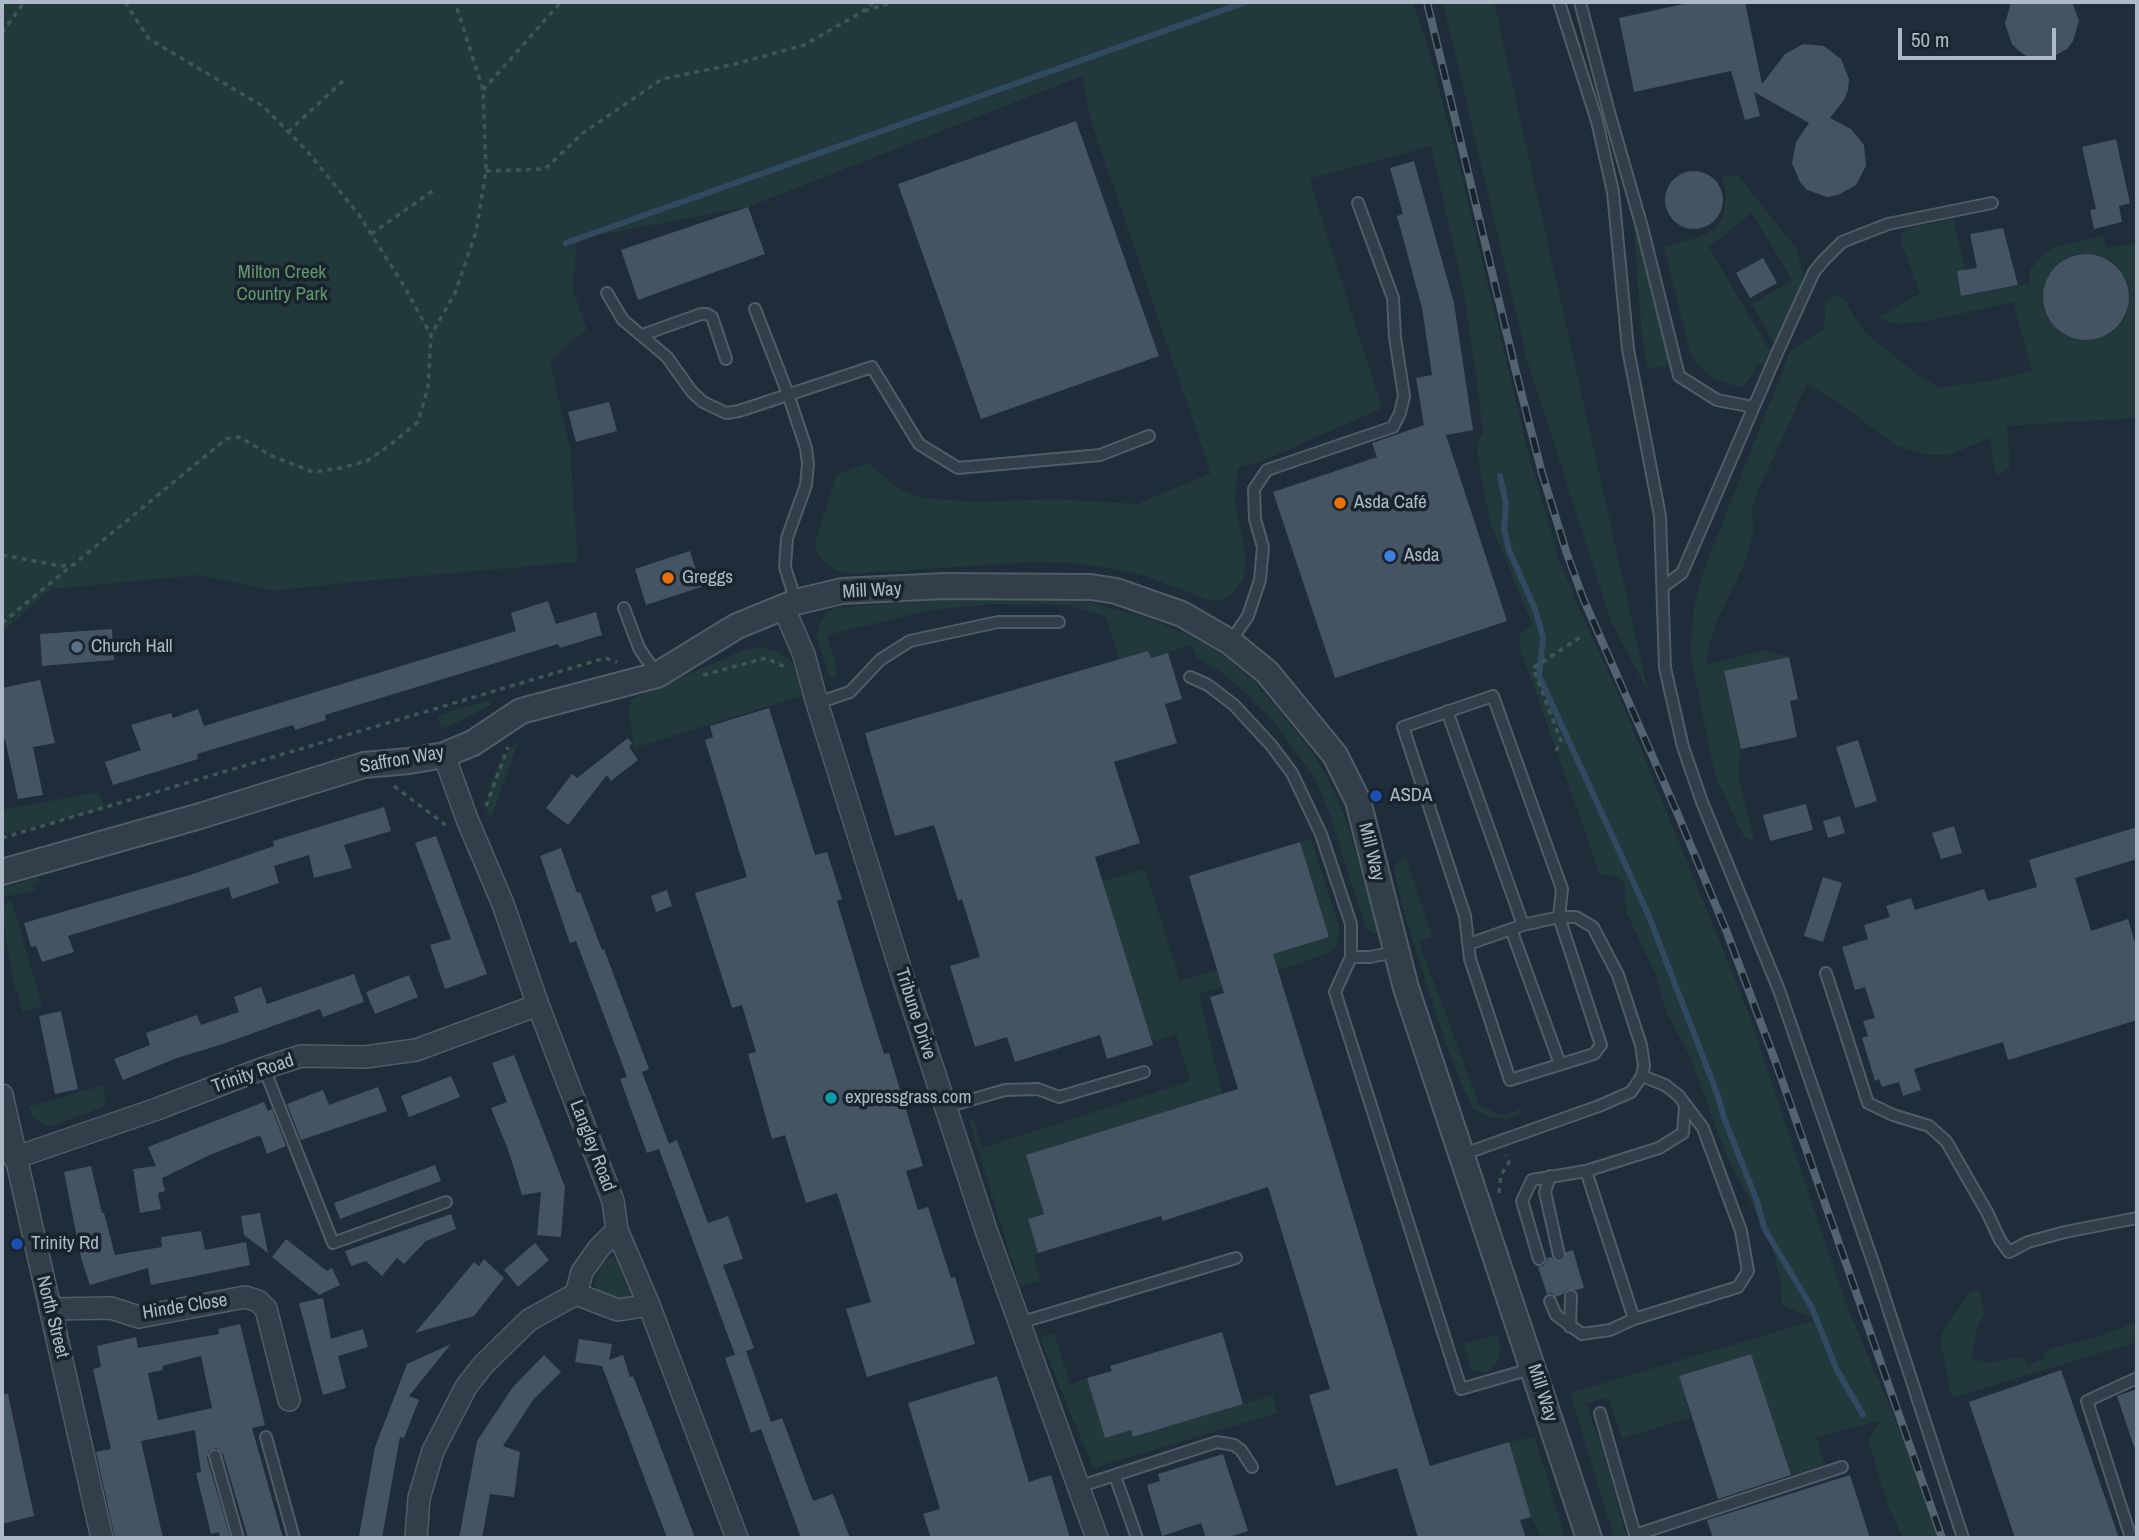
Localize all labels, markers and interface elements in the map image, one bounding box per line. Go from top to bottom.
scale bar [1901,14,2058,58]
text: 50 m [1911,25,1949,54]
park label: Milton Creek Country Park [237,262,327,306]
place label: Asda Café [1354,492,1427,514]
marker: Asda Café [1332,495,1348,511]
place label: Asda [1404,545,1440,567]
marker: Asda [1382,548,1398,564]
place label: Greggs [682,567,733,589]
marker: Greggs [660,570,676,586]
street label: Mill Way [842,578,902,604]
place label: Church Hall [91,636,172,658]
marker: Church Hall [69,639,85,655]
street label: Saffron Way [358,741,446,779]
place label: ASDA [1390,785,1432,807]
marker: ASDA [1368,788,1384,804]
street label: Mill Way [1353,821,1389,883]
street label: Tribune Drive [890,965,940,1063]
street label: Trinity Road [209,1049,297,1099]
place label: expressgrass.com [845,1087,971,1109]
marker: expressgrass.com [823,1090,839,1106]
street label: Langley Road [564,1097,620,1195]
place label: Trinity Rd [31,1233,99,1255]
marker: Trinity Rd [9,1236,25,1252]
street label: North Street [31,1273,73,1361]
street label: Hinde Close [141,1289,229,1325]
street label: Mill Way [1522,1361,1562,1425]

